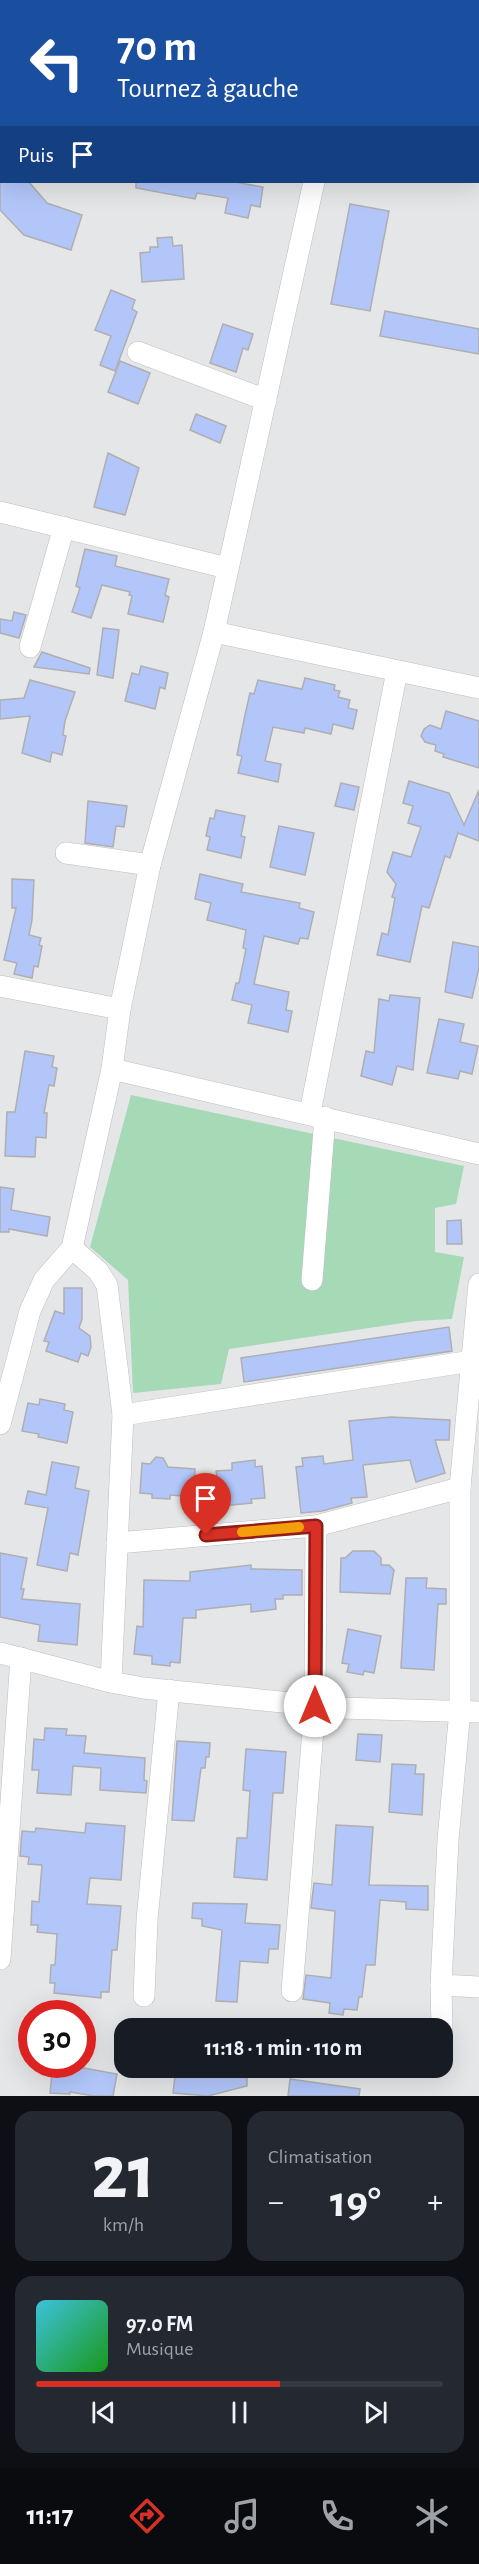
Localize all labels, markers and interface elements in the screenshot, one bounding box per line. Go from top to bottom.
icon: left [18,24,96,102]
text: 70 m [117,26,197,68]
text: Tournez à gauche [117,75,299,102]
icon: arrive [66,138,99,171]
text: Puis [18,144,54,166]
pin [180,1473,231,1535]
icon: arrive [189,1482,222,1515]
position arrow [283,1674,347,1738]
speed limit sign: 30 [18,2000,96,2078]
text: 11:18 · 1 min · 110 m [205,2037,362,2059]
text: 21 [91,2135,156,2213]
text: Climatisation [268,2147,372,2167]
text: 19° [330,2180,381,2225]
text: − [268,2186,284,2219]
text: + [427,2186,443,2219]
text: km/h [103,2215,144,2235]
text: 97.0 FM [126,2313,193,2335]
text: Musique [126,2339,193,2359]
icon: previous [87,2396,120,2429]
icon: pause [223,2396,256,2429]
icon: next [359,2396,392,2429]
icon: directions [126,2495,168,2537]
icon: music [221,2495,263,2537]
icon: phone [316,2495,358,2537]
icon: climate [411,2495,453,2537]
text: 11:17 [26,2502,73,2529]

